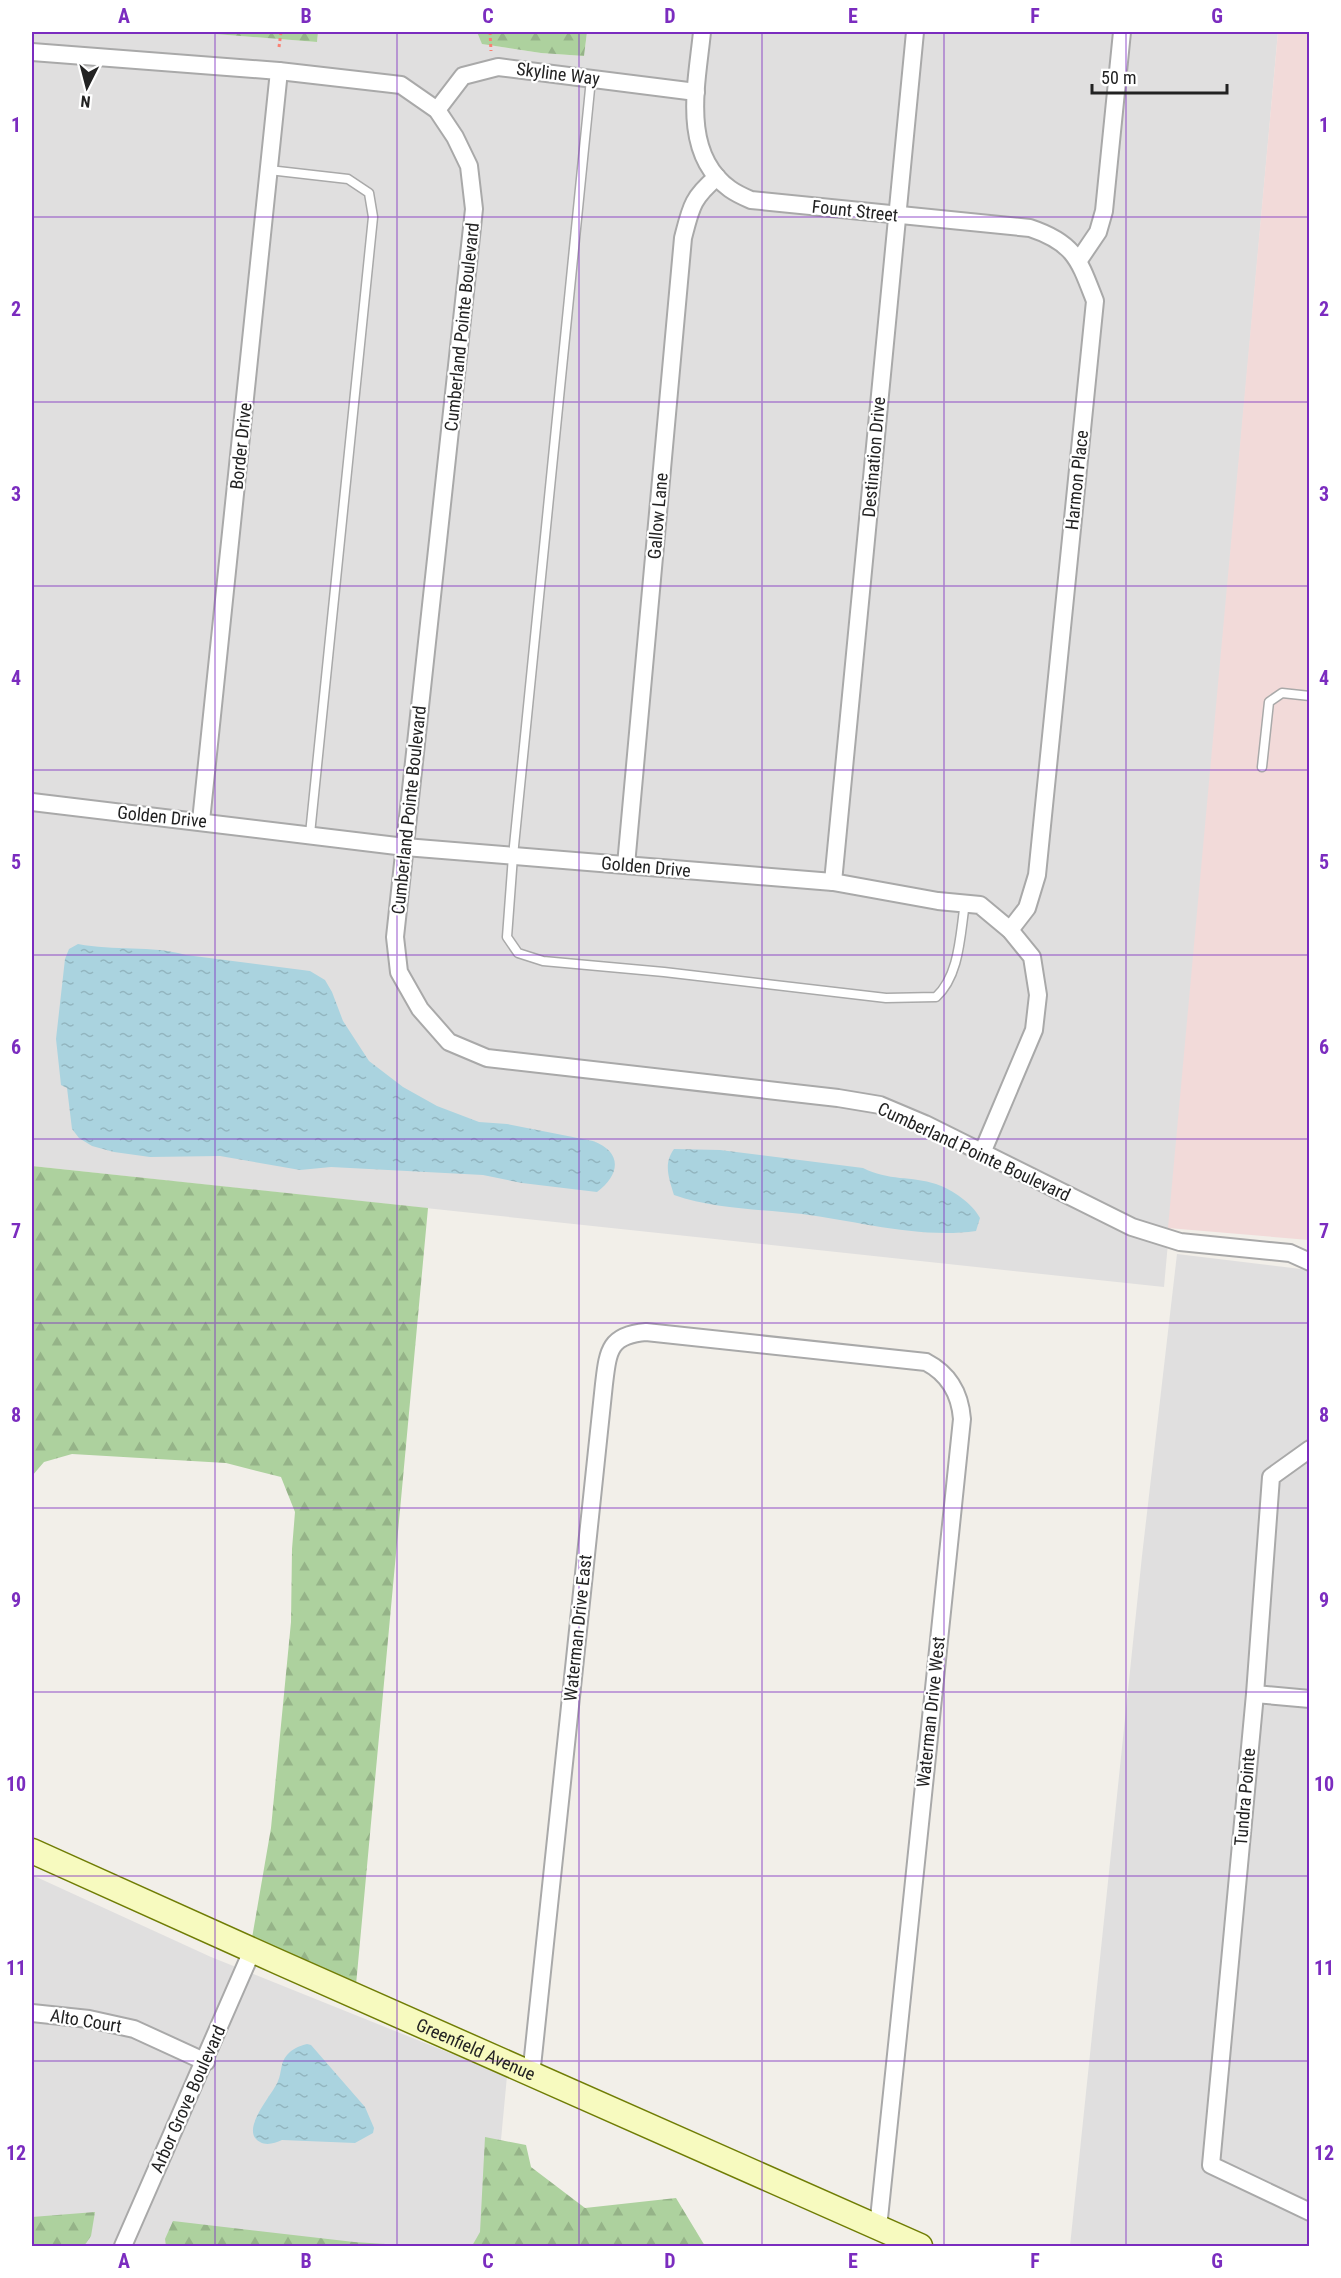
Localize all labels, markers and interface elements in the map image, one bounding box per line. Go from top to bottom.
text: A [118,4,130,28]
text: B [300,4,312,28]
text: C [482,4,494,28]
text: D [664,4,676,28]
text: E [848,4,858,28]
text: F [1030,4,1040,28]
text: G [1211,4,1223,28]
north arrow [57,57,117,117]
scale bar [1092,57,1227,95]
street label: Skyline Way [515,58,601,89]
text: 50 m [1101,67,1136,88]
text: N [80,91,91,111]
text: 1 [11,113,21,137]
text: 1 [1319,113,1329,137]
street label: Fount Street [811,196,899,225]
street label: Cumberland Pointe Boulevard [440,221,483,432]
text: 2 [11,297,21,321]
text: 2 [1319,297,1329,321]
street label: Destination Drive [858,396,889,518]
street label: Border Drive [226,402,255,490]
street label: Harmon Place [1061,429,1092,531]
street label: Gallow Lane [643,472,672,560]
text: 3 [11,482,21,506]
text: 3 [1319,482,1329,506]
text: 4 [11,666,21,690]
text: 4 [1319,666,1329,690]
street label: Cumberland Pointe Boulevard [387,704,430,915]
street label: Golden Drive [116,801,208,832]
text: 5 [11,850,21,874]
text: 5 [1319,850,1329,874]
street label: Golden Drive [600,852,692,881]
text: 6 [11,1035,21,1059]
text: 6 [1319,1035,1329,1059]
street label: Cumberland Pointe Boulevard [875,1098,1074,1205]
text: 7 [11,1219,21,1243]
text: 7 [1319,1219,1329,1243]
text: 8 [11,1403,21,1427]
text: 8 [1319,1403,1329,1427]
street label: Waterman Drive East [559,1554,596,1702]
text: 9 [11,1588,21,1612]
text: 9 [1319,1588,1329,1612]
street label: Waterman Drive West [912,1635,949,1789]
street label: Tundra Pointe [1230,1747,1259,1847]
text: 10 [6,1772,26,1796]
text: 10 [1314,1772,1334,1796]
text: 11 [6,1956,26,1980]
text: 11 [1314,1956,1334,1980]
street label: Alto Court [49,2005,123,2037]
street label: Greenfield Avenue [413,2014,539,2085]
street label: Arbor Grove Boulevard [146,2022,229,2176]
text: 12 [6,2141,26,2165]
text: 12 [1314,2141,1334,2165]
text: A [118,2249,130,2273]
text: B [300,2249,312,2273]
text: C [482,2249,494,2273]
text: D [664,2249,676,2273]
text: E [848,2249,858,2273]
text: F [1030,2249,1040,2273]
text: G [1211,2249,1223,2273]

